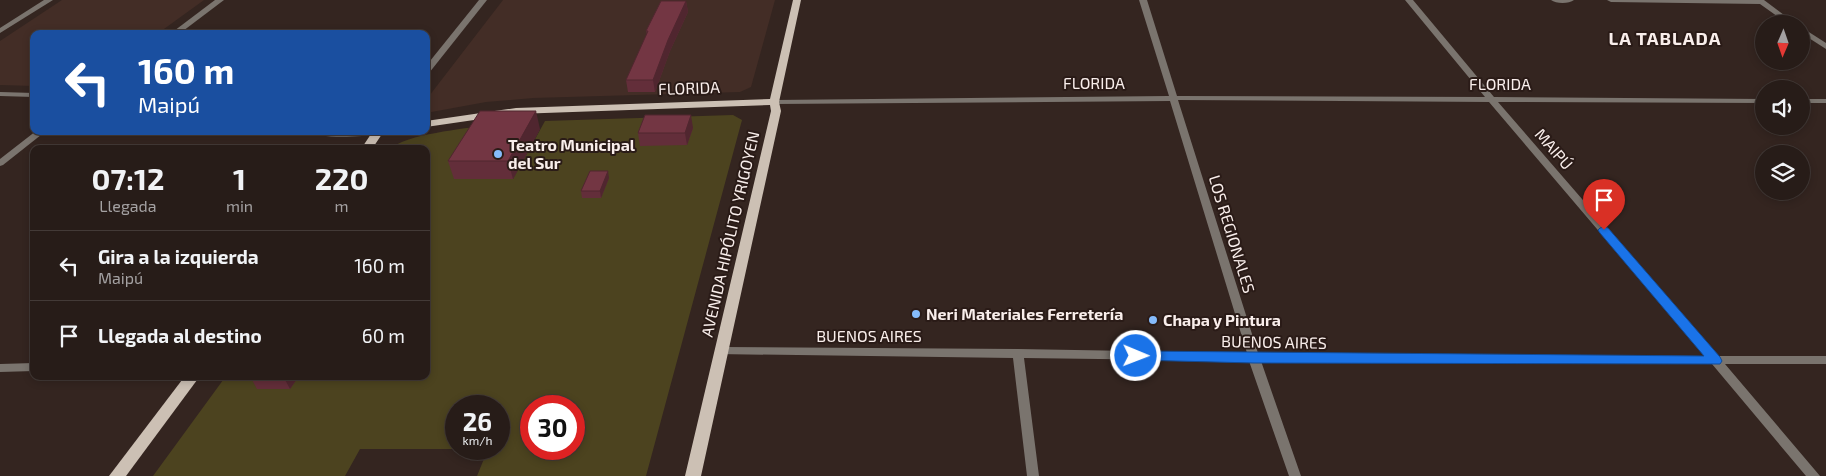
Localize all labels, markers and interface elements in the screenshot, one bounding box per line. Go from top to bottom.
north arrow [1755,15,1810,70]
map controls [1755,15,1810,200]
district label: LA TABLADA [1609,27,1721,49]
text: 160 m [138,49,234,91]
icon: left [55,50,120,115]
street label: FLORIDA [1063,73,1125,92]
street label: FLORIDA [1469,74,1531,93]
street label: FLORIDA [658,77,720,98]
button: sound [1755,80,1810,135]
text: Maipú [138,91,200,117]
street label: MAIPÚ [1531,124,1577,173]
street label: AVENIDA HIPÓLITO YRIGOYEN [697,129,762,339]
place label: Teatro Municipal del Sur [508,135,636,172]
button: layers [1755,145,1810,200]
marker: Teatro Municipal del Sur [492,148,504,160]
text: 07:12 [92,160,164,196]
text: 1 [233,160,246,196]
text: 220 [315,160,368,196]
street label: LOS REGIONALES [1206,173,1259,295]
pin [1583,179,1625,230]
icon: arrive [1590,186,1618,214]
text: Llegada [99,196,157,215]
text: min [226,196,253,215]
text: m [335,196,349,215]
text: Gira a la izquierda [98,245,259,268]
icon: left [55,252,83,280]
text: 160 m [354,254,405,277]
text: Maipú [98,268,143,287]
place label: Neri Materiales Ferretería [926,304,1123,323]
marker: Neri Materiales Ferretería [910,308,922,320]
place label: Chapa y Pintura [1163,310,1281,330]
marker: Chapa y Pintura [1147,314,1159,326]
icon: arrive [55,322,83,350]
text: Llegada al destino [98,324,262,347]
text: 60 m [362,324,405,347]
street label: BUENOS AIRES [816,326,922,345]
position arrow [1109,329,1161,381]
street label: BUENOS AIRES [1221,331,1327,352]
speed limit sign: 30 [520,395,585,460]
text: 26 [463,406,492,436]
text: km/h [463,433,492,447]

